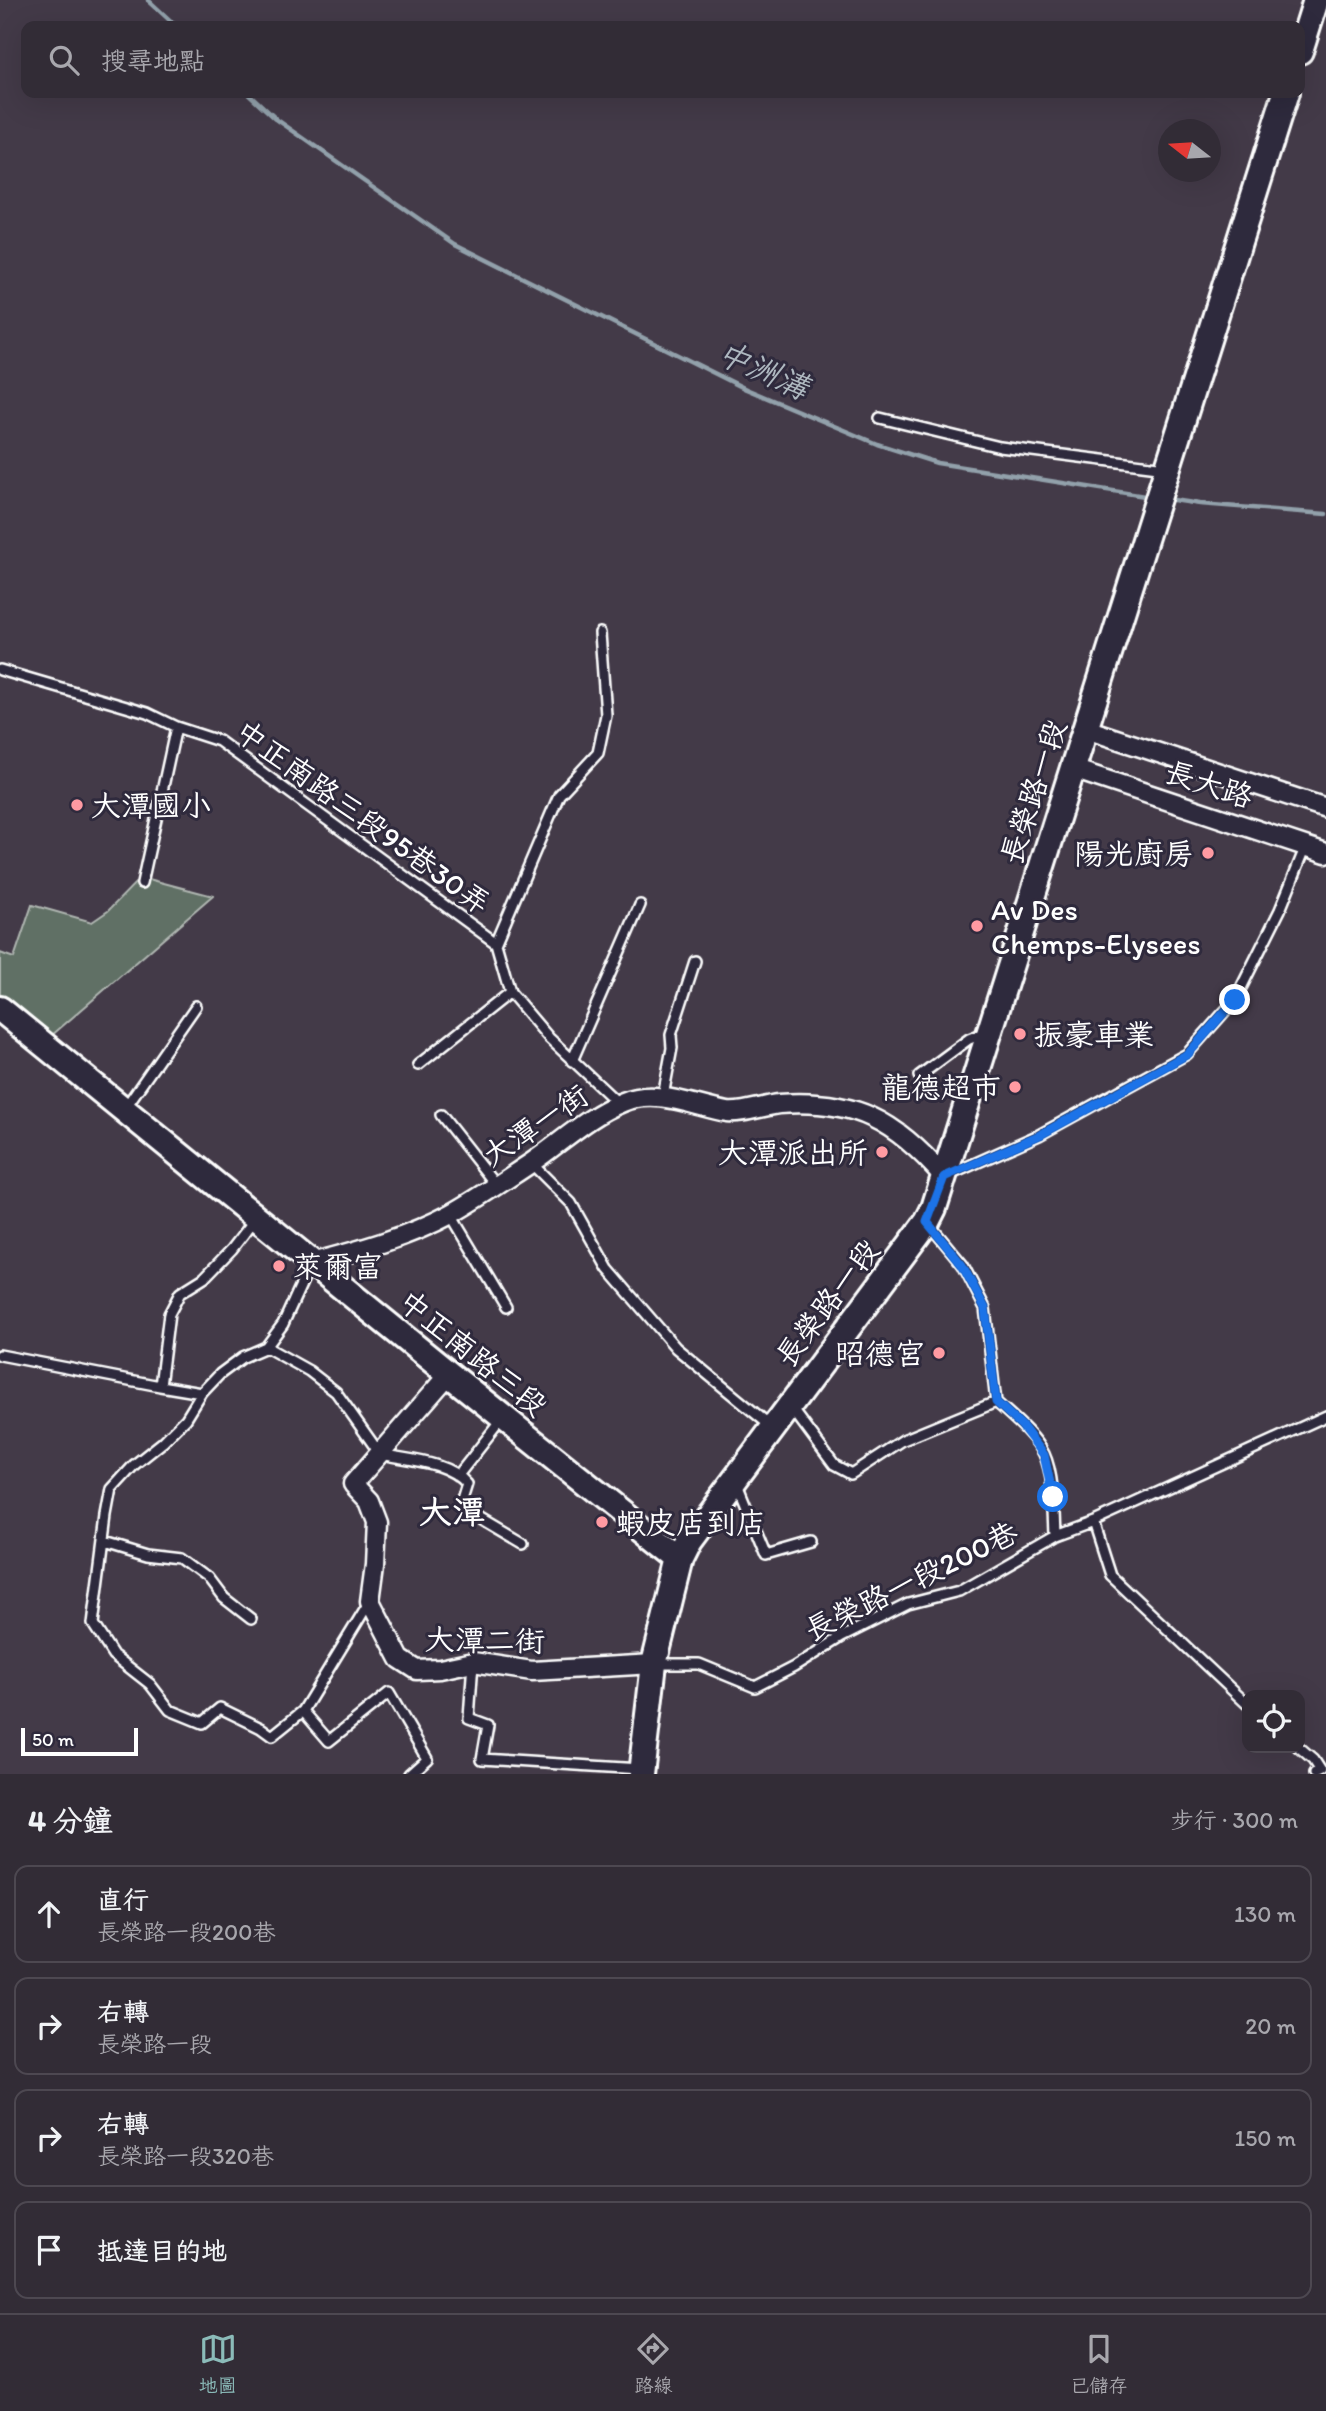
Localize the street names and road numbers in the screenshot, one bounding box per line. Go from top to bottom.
street label: 中正南路三段95巷30弄 [228,712,498,922]
street label: 長榮路一段 [992,715,1074,869]
street label: 長大路 [1160,752,1258,816]
street label: 大潭一街 [475,1076,595,1174]
street label: 長榮路一段 [767,1232,887,1374]
street label: 中正南路三段 [391,1282,555,1424]
street label: 長榮路一段200巷 [798,1513,1024,1649]
street label: 大潭二街 [425,1620,545,1660]

